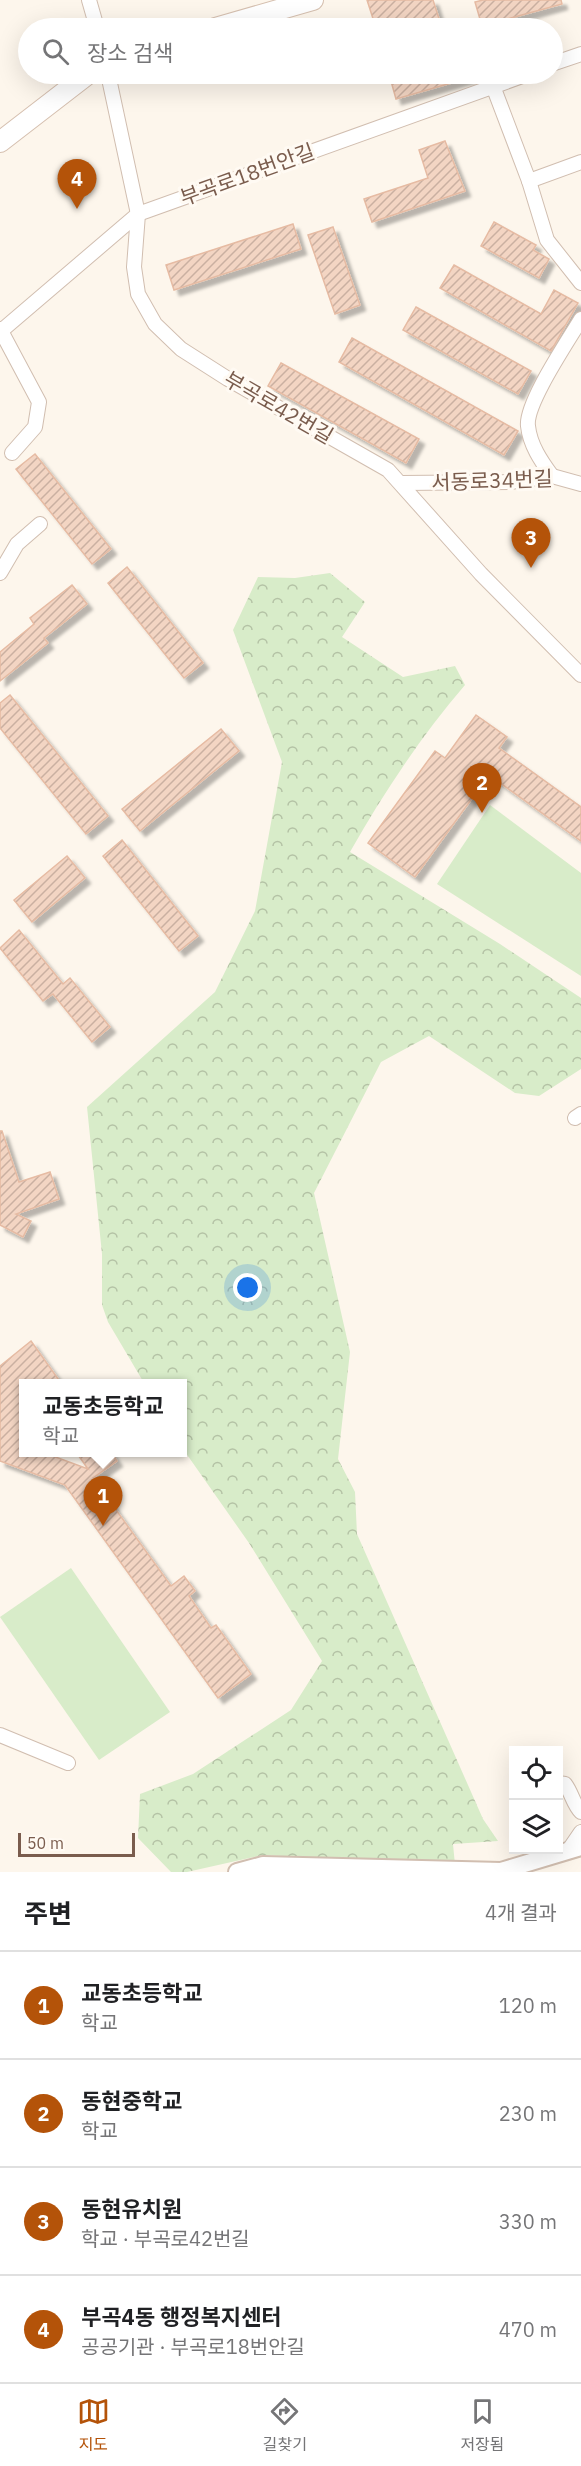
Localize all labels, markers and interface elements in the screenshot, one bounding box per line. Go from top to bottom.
search box [18,18,563,84]
icon: search [39,35,72,68]
text: 장소 검색 [87,38,173,67]
street label: 부곡로18번안길 [176,137,318,211]
pin: 4 [58,160,97,209]
street label: 부곡로42번길 [219,364,339,450]
street label: 서동로34번길 [431,464,553,496]
pin: 3 [512,518,550,568]
pin: 2 [462,764,502,813]
your location [233,1273,262,1302]
popup [19,1379,187,1457]
text: 교동초등학교 [42,1391,164,1420]
text: 학교 [42,1422,79,1449]
pin: 1 [84,1476,122,1526]
map controls [509,1746,563,1854]
button: locate [509,1746,563,1800]
button: layers [509,1800,563,1854]
scale bar [18,1830,135,1858]
text: 50 m [27,1833,64,1853]
text: 주변 [24,1896,72,1930]
text: 4개 결과 [485,1899,557,1926]
text: 교동초등학교 [81,1978,202,2007]
text: 1 [38,1992,50,2019]
text: 120 m [499,1992,557,2019]
text: 학교 [81,2009,118,2036]
text: 동현중학교 [81,2086,182,2115]
text: 2 [38,2100,50,2127]
text: 230 m [499,2100,557,2127]
text: 학교 [81,2117,118,2144]
text: 동현유치원 [81,2194,182,2223]
text: 3 [38,2208,50,2235]
text: 330 m [499,2208,557,2235]
text: 학교 · 부곡로42번길 [81,2225,250,2252]
text: 부곡4동 행정복지센터 [81,2302,282,2331]
text: 4 [38,2316,50,2343]
text: 470 m [499,2316,557,2343]
text: 공공기관 · 부곡로18번안길 [81,2333,305,2360]
tab: 지도 [77,2395,110,2455]
tab: 길찾기 [263,2395,307,2455]
tab: 저장됨 [460,2395,504,2455]

